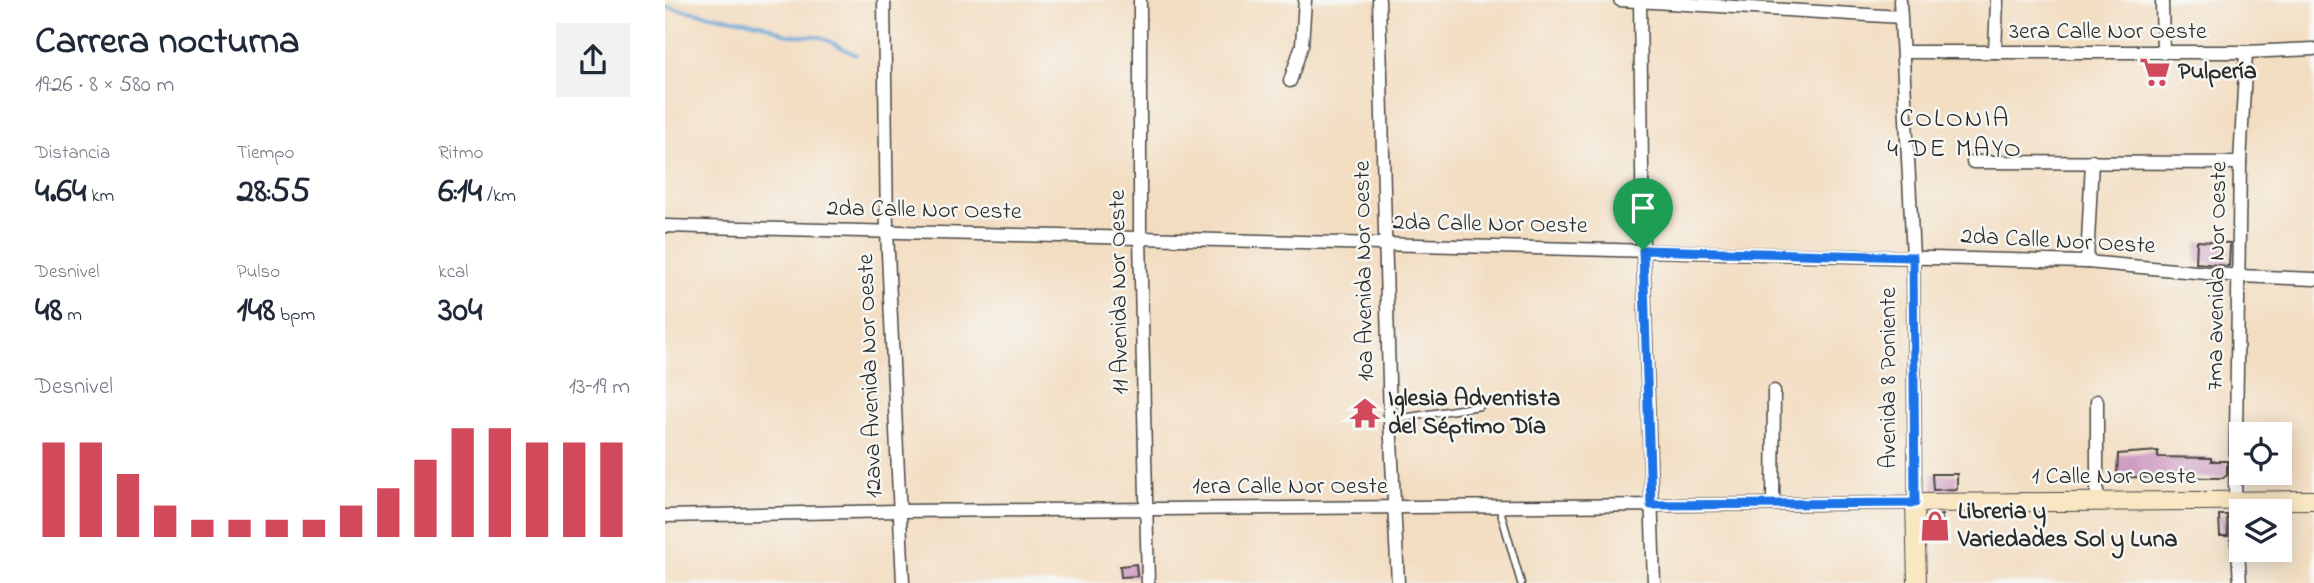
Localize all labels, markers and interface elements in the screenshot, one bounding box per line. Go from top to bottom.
text: Carrera nocturna [35,15,300,71]
street label: 3era Calle Nor Oeste [2009,15,2207,50]
button: share [556,23,630,97]
supermarket icon: Pulpería [2138,55,2172,89]
place label: Pulpería [2178,55,2257,90]
text: 19:26 · 8 × 580 m [35,69,174,102]
district label: COLONIA 4 DE MAYO [1887,101,2023,169]
text: Distancia [35,140,110,167]
text: Tiempo [237,140,294,167]
text: Ritmo [438,140,483,167]
street label: 10a Avenida Nor Oeste [1346,160,1384,382]
street label: 7ma avenida Nor Oeste [2199,161,2238,391]
text: 4.64 [35,167,86,218]
text: 28:55 [237,167,310,218]
text: 6:14 [438,167,482,218]
pin [1613,178,1673,250]
text: km [86,183,114,210]
text: /km [482,183,516,210]
street label: 11 Avenida Nor Oeste [1101,189,1139,395]
icon: arrive [1624,189,1662,227]
street label: 2da Calle Nor Oeste [826,192,1022,230]
street label: 2da Calle Nor Oeste [1392,206,1588,244]
street label: 2da Calle Nor Oeste [1960,219,2157,265]
street label: 12ava Avenida Nor Oeste [849,253,893,499]
text: Desnivel [35,259,100,286]
text: Pulso [237,259,280,286]
text: kcal [438,259,469,286]
text: 48 [35,286,63,337]
text: 148 [237,286,275,337]
text: 304 [438,286,482,337]
street label: Avenida 8 Poniente [1872,287,1907,469]
text: m [63,302,82,329]
text: bpm [275,302,315,329]
text: Desnivel [35,371,113,404]
text: 13–19 m [569,371,630,404]
place label: Iglesia Adventista del Séptimo Día [1388,382,1560,445]
temple icon: Iglesia Adventista del Séptimo Día [1348,396,1382,430]
map controls [2229,422,2292,562]
button: locate [2229,422,2292,485]
street label: 1 Calle Nor Oeste [2032,460,2196,495]
street label: 1era Calle Nor Oeste [1192,470,1388,505]
place label: Libreria y Variedades Sol y Luna [1957,495,2178,559]
button: layers [2229,499,2292,562]
shop icon: Libreria y Variedades Sol y Luna [1918,509,1952,543]

